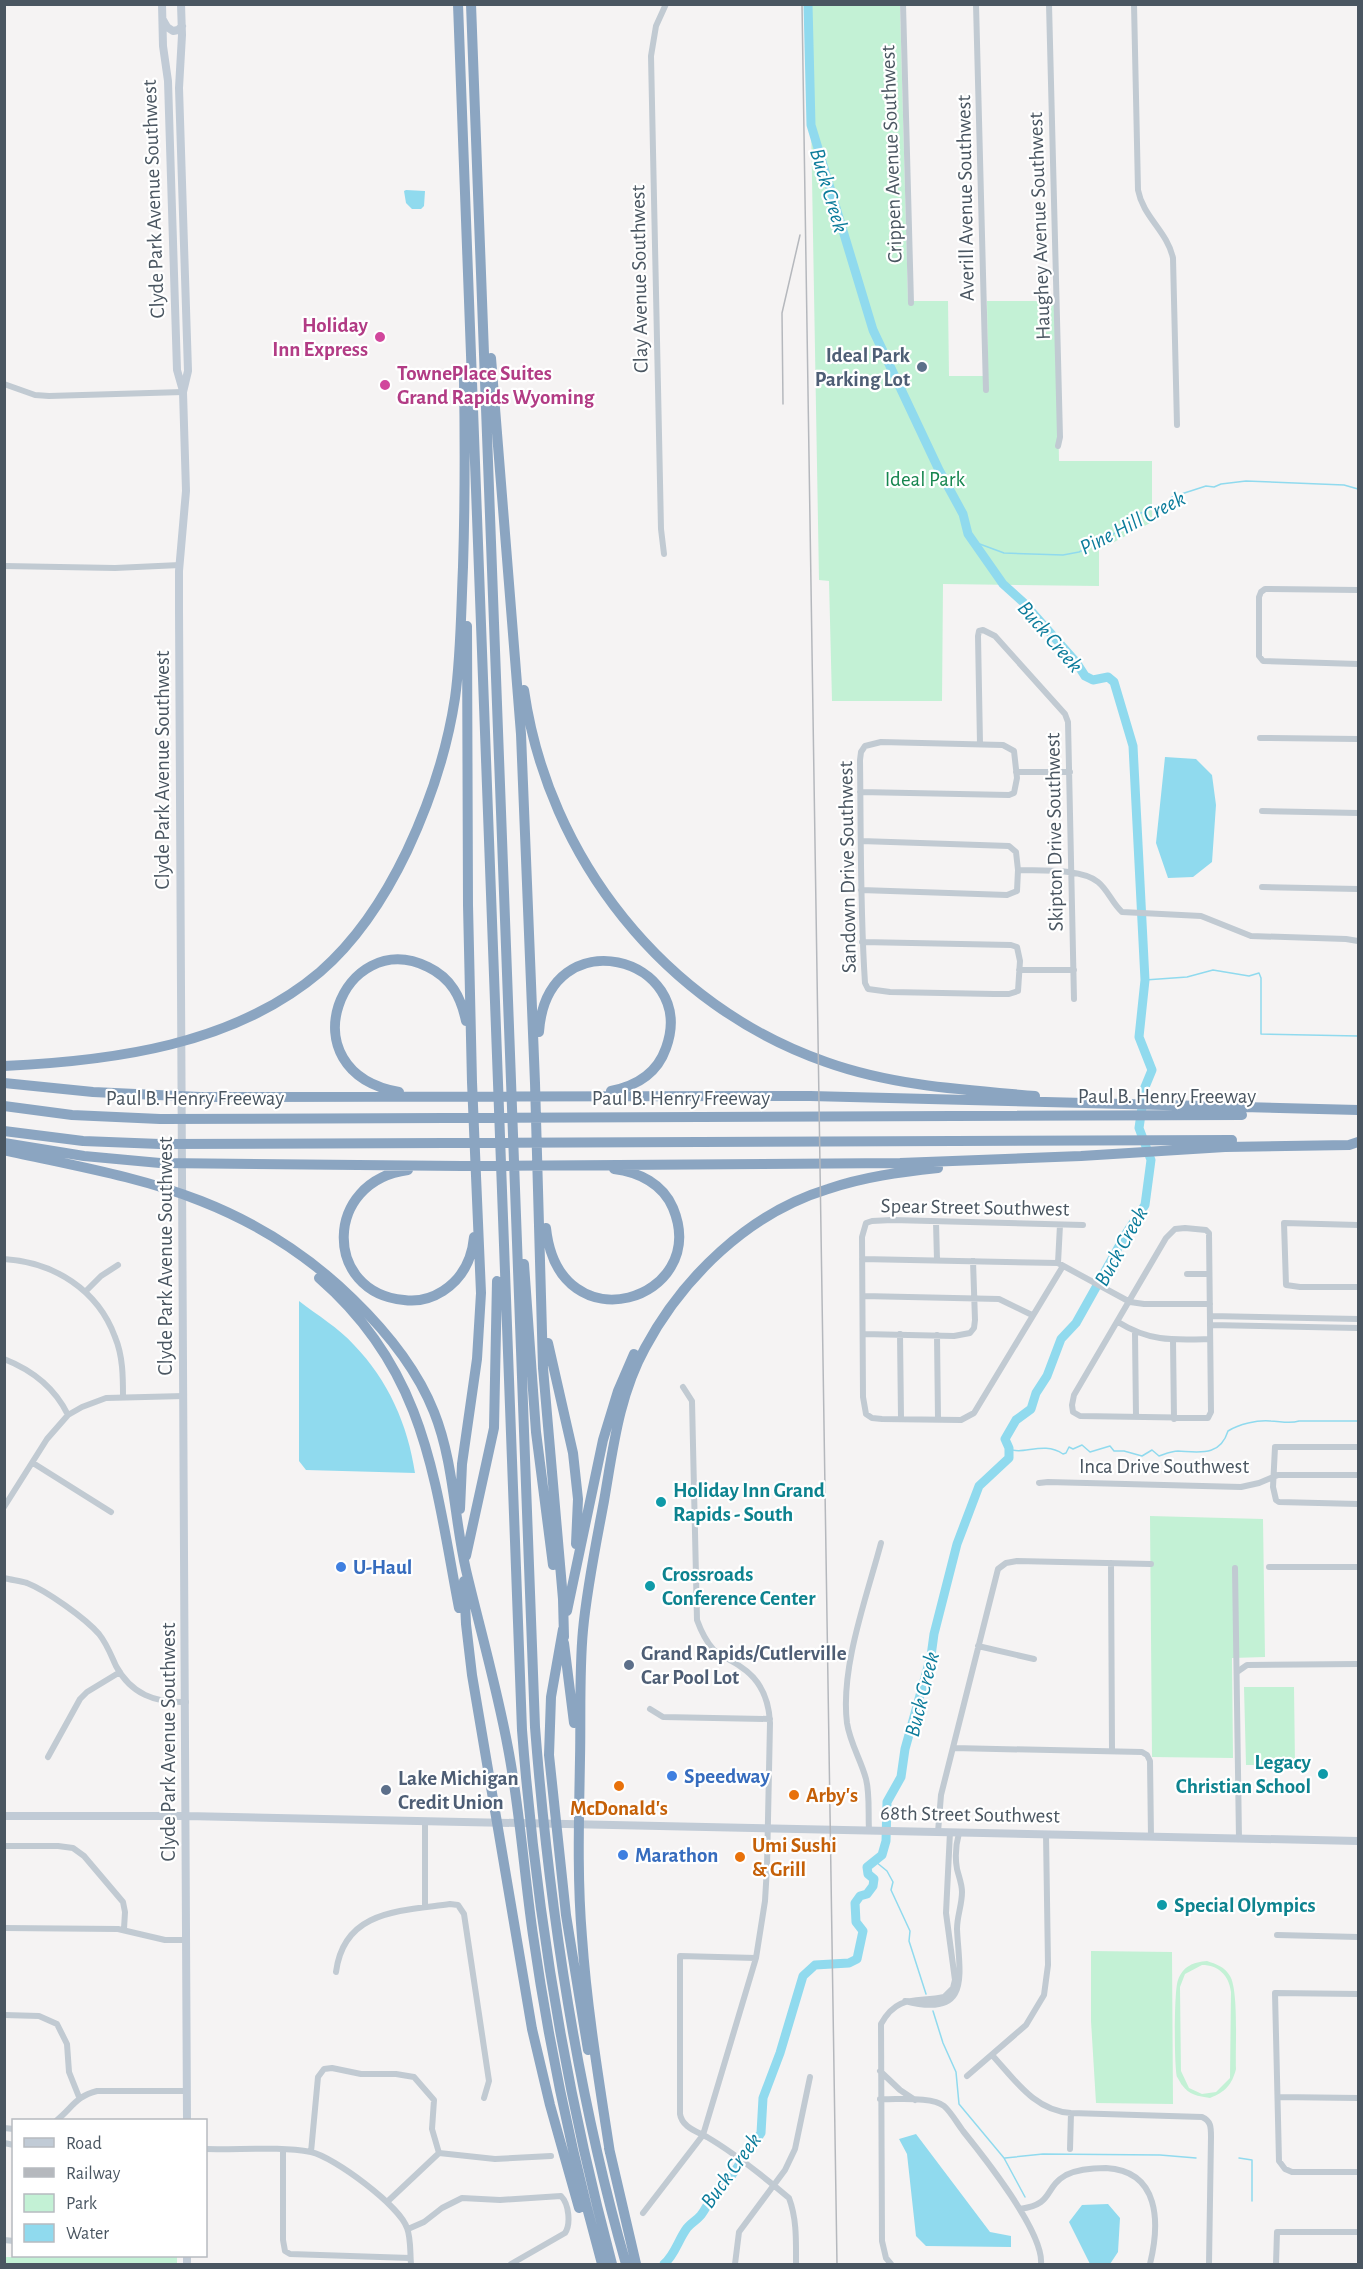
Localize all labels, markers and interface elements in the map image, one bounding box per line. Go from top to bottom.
street label: Crippen Avenue Southwest [877,44,906,263]
street label: Clyde Park Avenue Southwest [139,79,168,319]
street label: Averill Avenue Southwest [953,94,978,301]
street label: Haughey Avenue Southwest [1025,111,1054,340]
water label: Buck Creek [806,146,852,235]
street label: Clay Avenue Southwest [627,184,652,373]
place label: Holiday Inn Express [272,315,369,360]
marker: Holiday Inn Express [373,330,387,344]
place label: Ideal Park Parking Lot [815,345,911,390]
marker: Ideal Park Parking Lot [915,360,929,374]
place label: TownePlace Suites Grand Rapids Wyoming [397,363,595,408]
marker: TownePlace Suites Grand Rapids Wyoming [378,378,392,392]
park label: Ideal Park [885,469,966,490]
water label: Pine Hill Creek [1076,487,1189,559]
water label: Buck Creek [1013,597,1087,677]
street label: Clyde Park Avenue Southwest [152,650,173,889]
street label: Skipton Drive Southwest [1042,732,1067,932]
street label: Sandown Drive Southwest [835,760,860,973]
street label: Paul B. Henry Freeway [1078,1086,1256,1107]
street label: Paul B. Henry Freeway [106,1088,284,1109]
street label: Paul B. Henry Freeway [592,1088,770,1109]
street label: Clyde Park Avenue Southwest [155,1136,176,1375]
street label: Spear Street Southwest [880,1195,1070,1220]
water label: Buck Creek [1090,1203,1152,1290]
street label: Inca Drive Southwest [1079,1456,1249,1477]
place label: Holiday Inn Grand Rapids - South [673,1480,825,1525]
marker: Holiday Inn Grand Rapids - South [654,1495,668,1509]
place label: U-Haul [353,1557,412,1578]
marker: U-Haul [334,1560,348,1574]
place label: Crossroads Conference Center [662,1564,816,1609]
marker: Crossroads Conference Center [643,1579,657,1593]
street label: Clyde Park Avenue Southwest [158,1622,179,1861]
place label: Grand Rapids/Cutlerville Car Pool Lot [641,1643,847,1688]
water label: Buck Creek [901,1649,943,1739]
marker: Grand Rapids/Cutlerville Car Pool Lot [622,1658,636,1672]
place label: Legacy Christian School [1176,1752,1312,1797]
place label: Speedway [684,1766,771,1787]
marker: Legacy Christian School [1316,1767,1330,1781]
place label: Lake Michigan Credit Union [398,1768,519,1813]
marker: Speedway [665,1769,679,1783]
marker: McDonald's [612,1779,626,1793]
marker: Lake Michigan Credit Union [379,1783,393,1797]
place label: Arby's [806,1785,858,1806]
marker: Arby's [787,1788,801,1802]
place label: McDonald's [570,1798,668,1819]
street label: 68th Street Southwest [880,1802,1060,1827]
place label: Umi Sushi & Grill [752,1835,837,1880]
place label: Marathon [635,1845,718,1866]
marker: Marathon [616,1848,630,1862]
marker: Umi Sushi & Grill [733,1850,747,1864]
place label: Special Olympics [1174,1895,1315,1916]
marker: Special Olympics [1155,1898,1169,1912]
legend [12,2119,207,2257]
water label: Buck Creek [696,2129,765,2212]
text: Road [66,2135,102,2153]
text: Railway [66,2165,121,2183]
text: Park [66,2195,98,2213]
text: Water [66,2225,109,2243]

